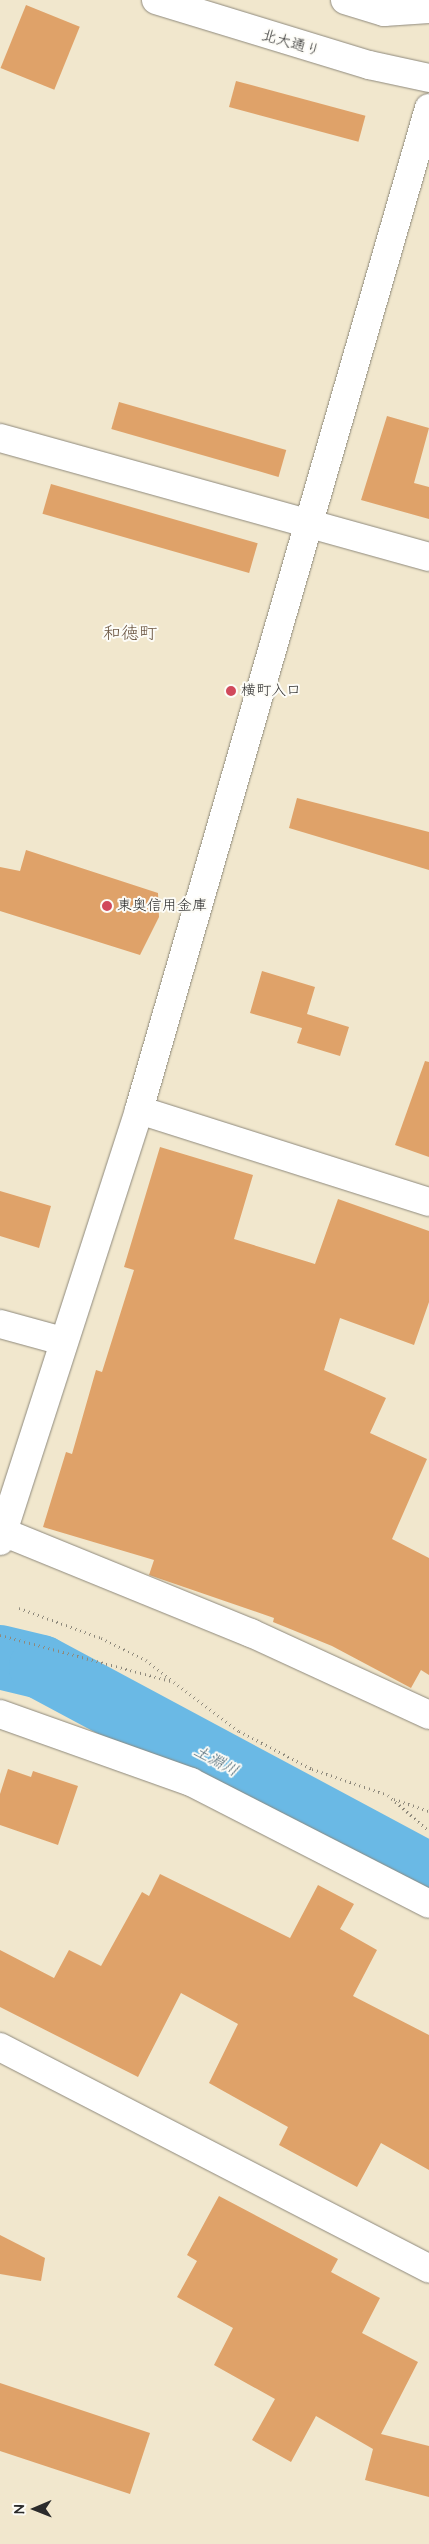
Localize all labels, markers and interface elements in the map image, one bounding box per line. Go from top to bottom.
street label: 北大通り [260,26,322,60]
district label: 和徳町 [103,623,157,645]
place label: 横町入口 [241,682,301,700]
marker: 横町入口 [225,685,237,697]
place label: 東奥信用金庫 [117,897,207,915]
marker: 東奥信用金庫 [101,900,113,912]
water label: 土淵川 [190,1741,242,1781]
north arrow [10,2484,60,2534]
text: N [10,2505,30,2514]

